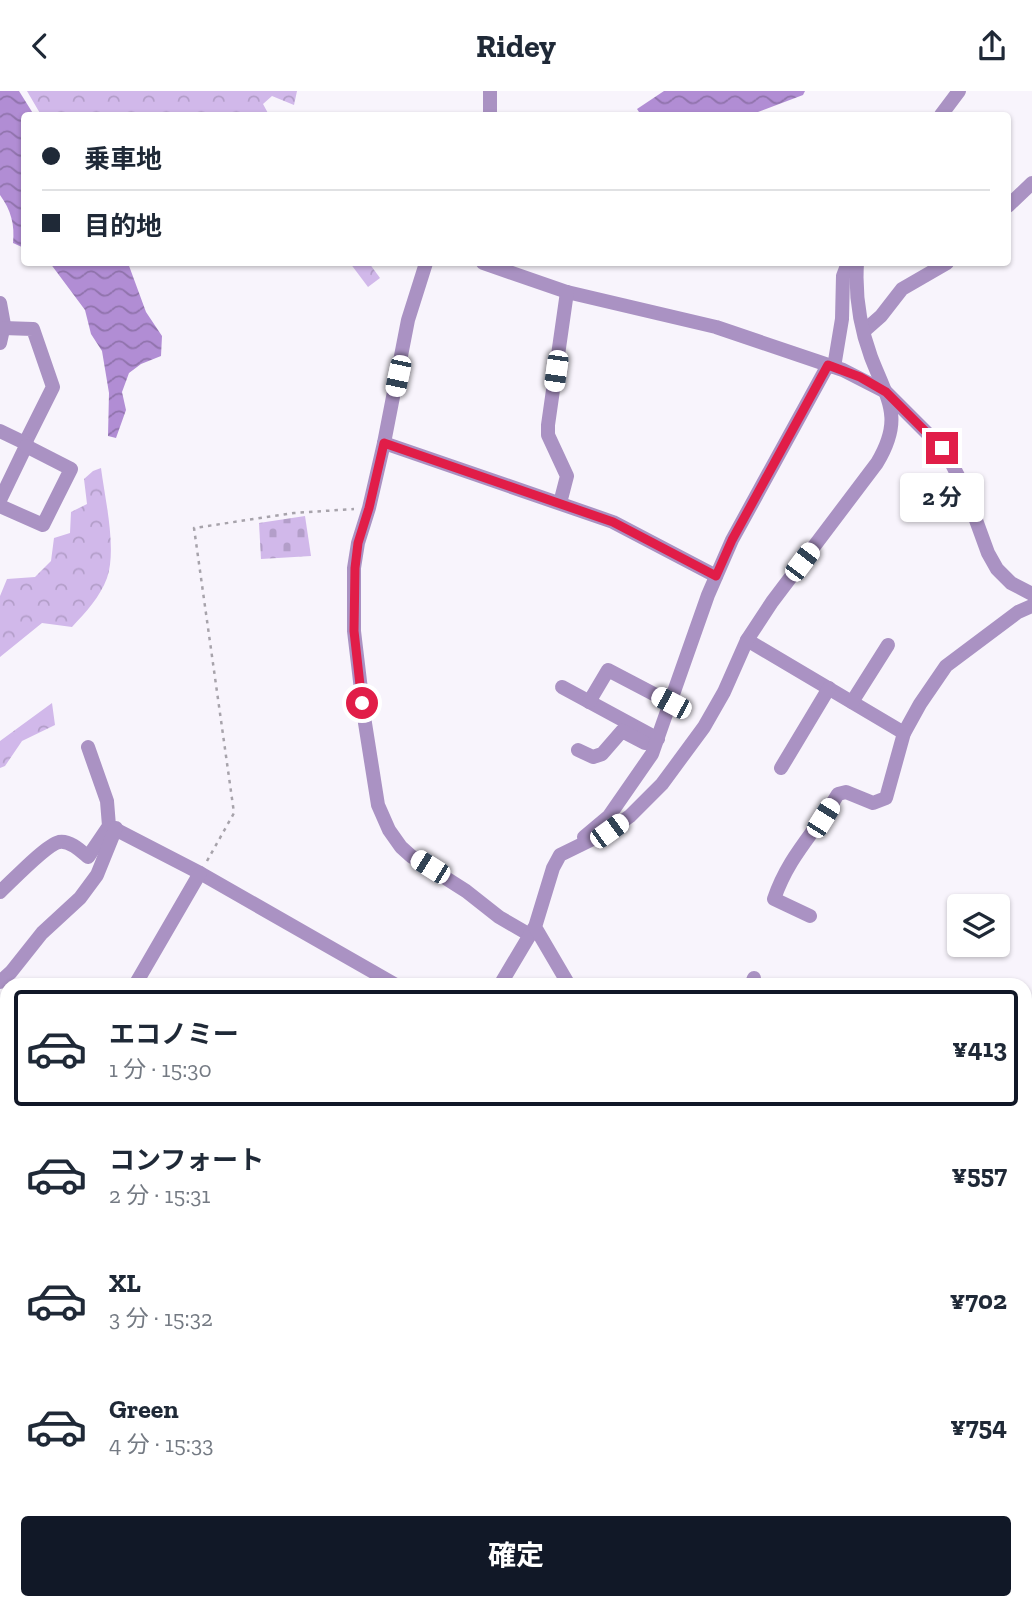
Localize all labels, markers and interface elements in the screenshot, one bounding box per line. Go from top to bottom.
icon: back [21,27,59,65]
text: Ridey [476,27,556,65]
icon: share [973,27,1011,65]
text: 乗車地 [84,143,162,175]
text: 目的地 [84,210,162,242]
car [543,349,570,393]
car [384,353,413,399]
route end [926,432,958,464]
callout: 2 分 [900,473,984,521]
text: 2 分 [922,483,962,511]
car [781,539,824,585]
car [648,684,695,722]
route start [346,687,378,719]
car [803,795,844,841]
car [586,810,633,852]
car [407,847,454,887]
map controls [947,894,1010,957]
button: layers [947,894,1010,957]
icon: car [25,1017,88,1080]
text: エコノミー [109,1018,239,1050]
text: ¥413 [952,1032,1007,1064]
text: 1 分 · 15:30 [109,1055,212,1083]
icon: car [25,1143,88,1206]
text: コンフォート [109,1144,264,1176]
text: ¥557 [952,1158,1007,1190]
text: 2 分 · 15:31 [109,1181,210,1209]
text: XL [109,1267,141,1299]
icon: car [25,1269,88,1332]
text: ¥702 [950,1284,1007,1316]
text: 3 分 · 15:32 [109,1304,213,1332]
text: Green [109,1393,179,1425]
icon: car [25,1395,88,1458]
text: ¥754 [950,1410,1007,1442]
text: 4 分 · 15:33 [109,1430,213,1458]
button: 確定 [21,1516,1011,1596]

